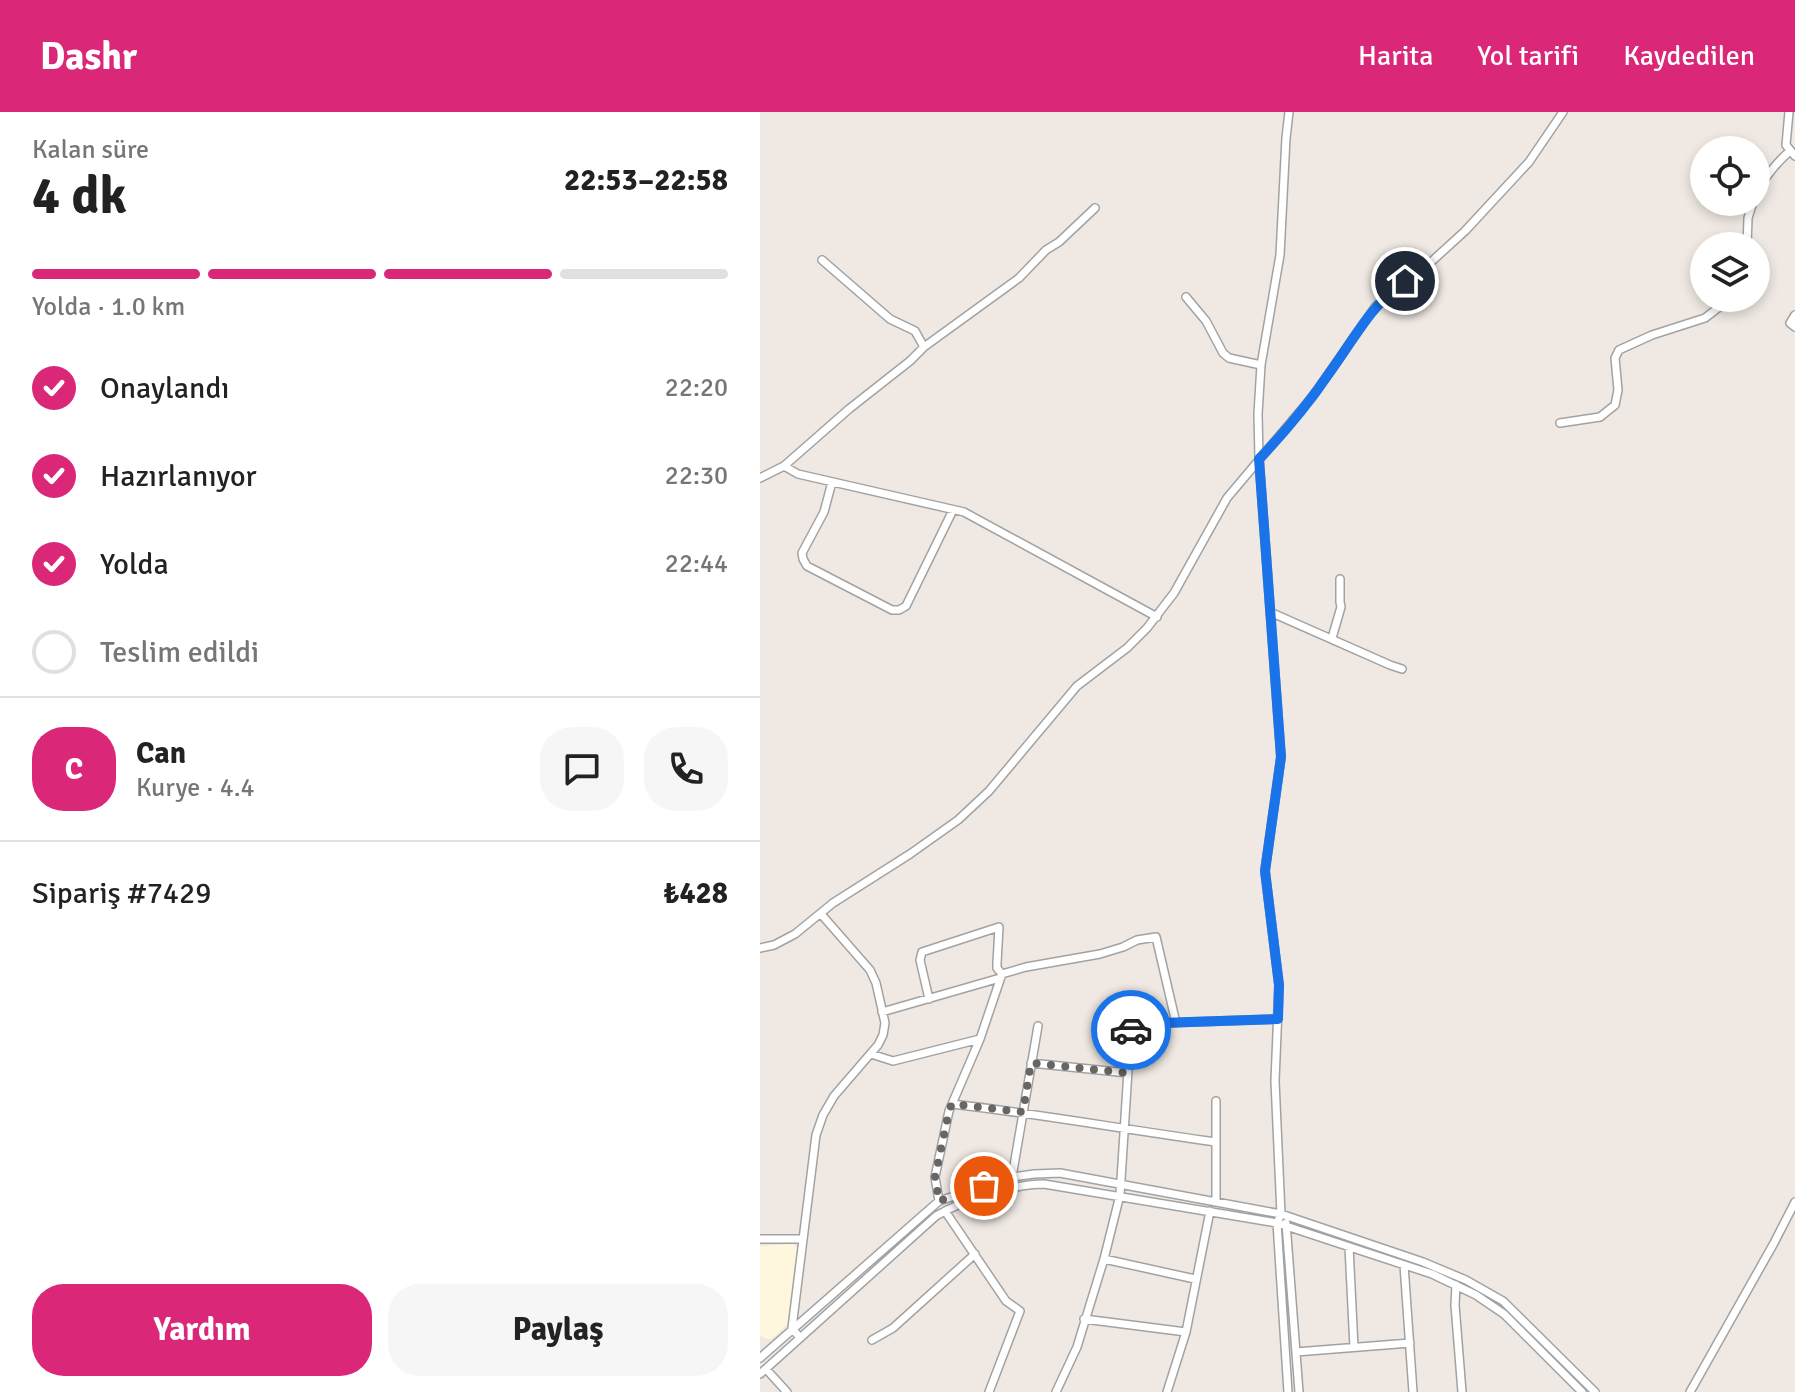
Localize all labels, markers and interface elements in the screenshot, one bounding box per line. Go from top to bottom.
text: Dashr [40,33,137,80]
text: Harita [1358,39,1433,73]
text: Yol tarifi [1477,39,1579,73]
text: Kaydedilen [1623,39,1755,73]
text: Kalan süre [32,134,149,166]
map controls [1690,136,1770,312]
button: locate [1690,136,1770,216]
text: 22:53–22:58 [564,162,728,199]
text: 4 dk [32,164,127,228]
button: layers [1690,232,1770,312]
pin [1371,247,1439,315]
icon: home [1383,259,1427,303]
text: Yolda · 1.0 km [32,291,185,323]
icon: check [32,366,76,410]
text: Onaylandı [100,370,229,407]
text: 22:20 [665,372,728,404]
icon: check [32,454,76,498]
text: Hazırlanıyor [100,458,257,495]
text: 22:30 [665,460,728,492]
icon: check [32,542,76,586]
text: Yolda [100,546,169,583]
text: 22:44 [665,548,728,580]
text: Teslim edildi [100,634,259,671]
button: chat [540,727,624,811]
button: phone [644,727,728,811]
text: Can [136,735,186,772]
text: C [65,751,83,788]
text: Kurye · 4.4 [136,772,255,804]
text: Sipariş #7429 [32,875,211,912]
text: ₺428 [663,875,728,912]
courier [1091,990,1171,1070]
icon: car [1109,1008,1153,1052]
pin [950,1152,1018,1220]
icon: bag [962,1164,1006,1208]
button: Yardım [32,1284,372,1376]
button: Paylaş [388,1284,728,1376]

